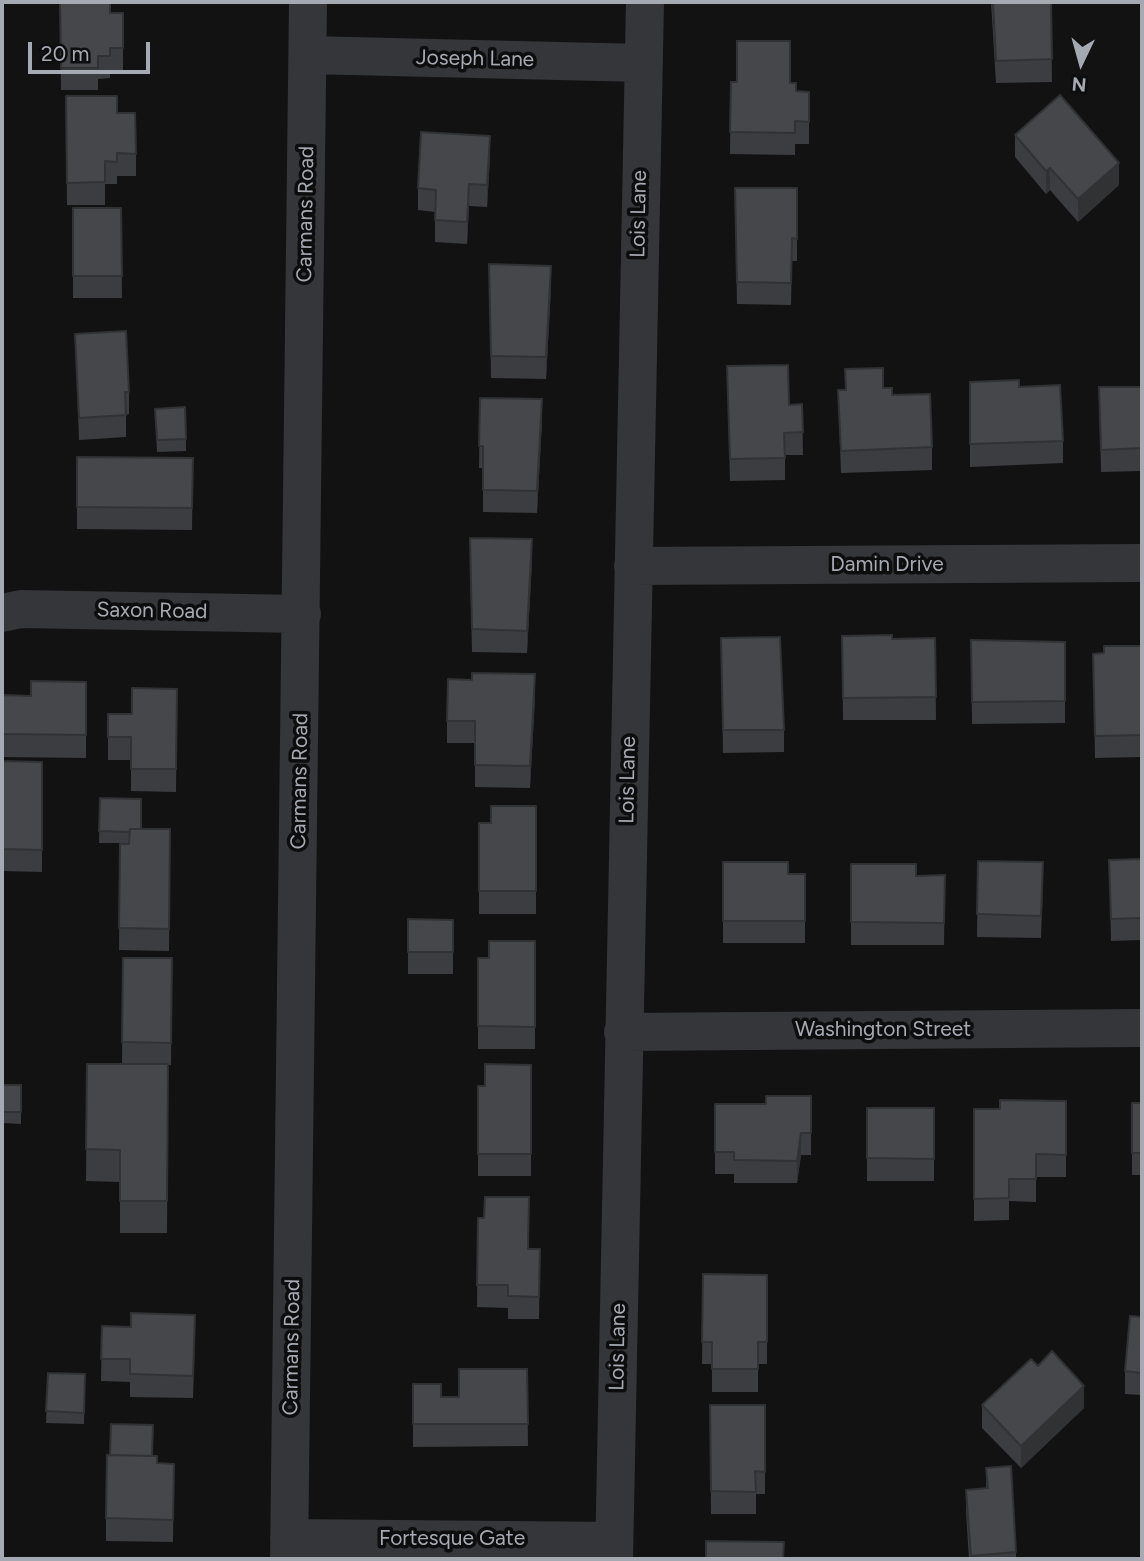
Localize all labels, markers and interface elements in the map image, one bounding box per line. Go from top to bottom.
scale bar [32,28,154,72]
north arrow [1046,28,1116,98]
text: 20 m [41,41,89,66]
street label: Joseph Lane [416,45,534,73]
text: N [1071,72,1087,97]
street label: Carmans Road [292,146,320,282]
street label: Lois Lane [626,170,652,258]
street label: Damin Drive [830,552,944,578]
street label: Saxon Road [96,597,208,625]
street label: Carmans Road [286,713,314,849]
street label: Lois Lane [615,736,641,824]
street label: Washington Street [795,1017,971,1043]
street label: Carmans Road [278,1279,306,1415]
street label: Lois Lane [605,1303,631,1391]
street label: Fortesque Gate [379,1526,525,1552]

